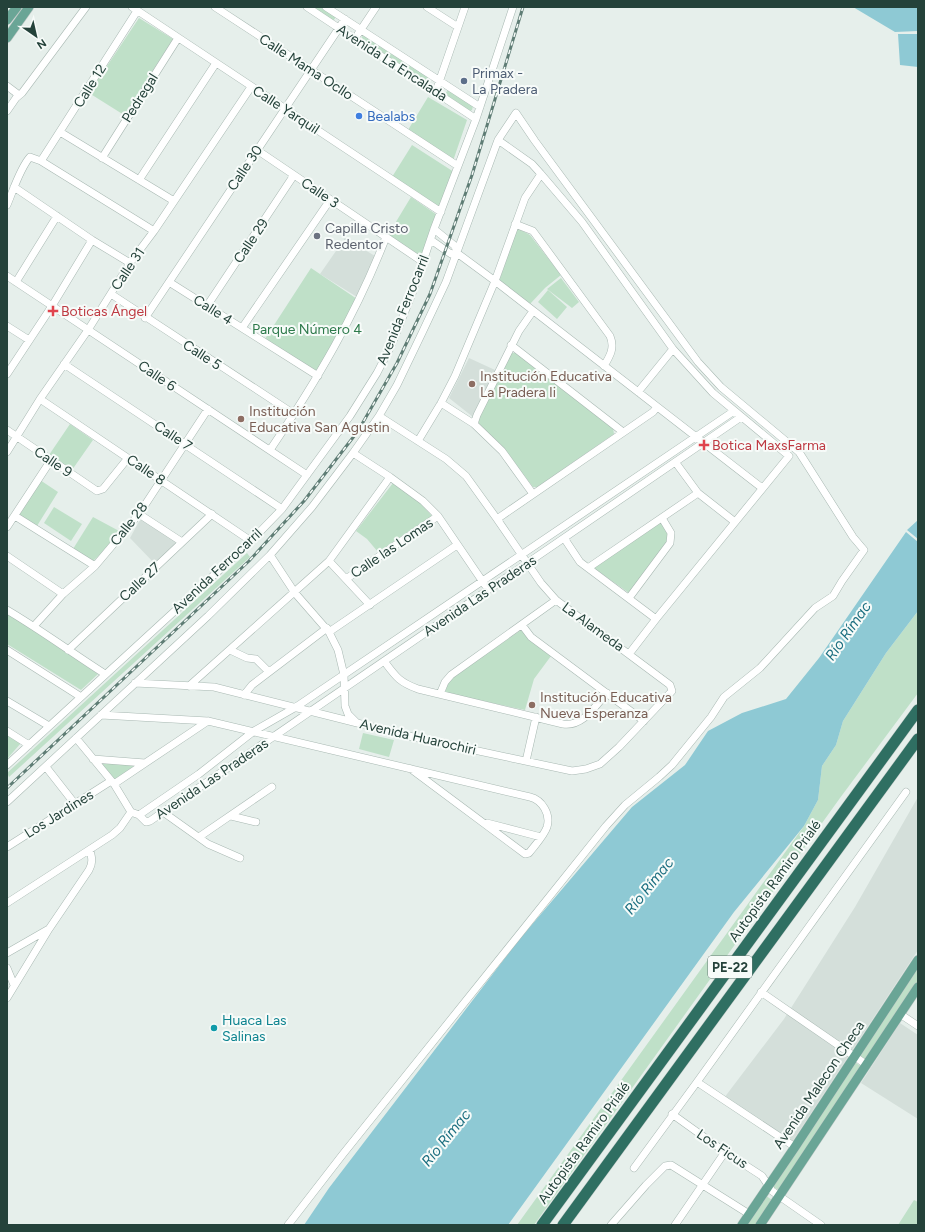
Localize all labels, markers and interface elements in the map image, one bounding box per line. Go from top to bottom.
north arrow [16,16,56,56]
street label: Avenida La Encalada [334,21,450,105]
street label: Calle Mama Ocllo [256,30,356,104]
text: N [34,36,48,52]
street label: Calle 12 [70,61,110,111]
place label: Primax - La Pradera [472,65,538,98]
street label: Pedregal [118,70,162,126]
marker: Primax - La Pradera [459,76,469,86]
street label: Calle Yarquil [249,82,323,138]
place label: Bealabs [367,108,415,125]
marker: Bealabs [354,111,364,121]
street label: Calle 30 [224,142,266,194]
street label: Calle 3 [298,174,342,212]
street label: Calle 29 [230,215,272,267]
place label: Capilla Cristo Redentor [325,220,409,253]
marker: Capilla Cristo Redentor [312,231,322,241]
street label: Calle 31 [108,244,148,294]
street label: Avenida Ferrocarril [373,252,433,368]
street label: Calle 4 [190,291,236,329]
place label: Boticas Ángel [61,303,147,320]
marker: Boticas Ángel [48,306,58,316]
park label: Parque Número 4 [252,321,362,338]
street label: Calle 5 [180,336,224,374]
street label: Calle 6 [135,357,179,395]
place label: Institución Educativa La Pradera Ii [480,368,612,401]
marker: Institución Educativa La Pradera Ii [467,379,477,389]
place label: Institución Educativa San Agustin [249,403,390,436]
marker: Institución Educativa San Agustin [236,414,246,424]
street label: Calle 7 [151,417,196,455]
place label: Botica MaxsFarma [712,437,826,454]
marker: Botica MaxsFarma [699,440,709,450]
street label: Calle 9 [31,443,75,481]
street label: Calle 8 [123,451,169,489]
street label: Calle 28 [107,499,151,549]
street label: Calle las Lomas [348,514,436,582]
street label: Avenida Ferrocarril [168,525,266,617]
street label: Avenida Las Praderas [420,552,540,640]
street label: Calle 27 [116,558,164,605]
water label: Río Rímac [821,598,875,664]
street label: La Alameda [559,599,627,655]
place label: Institución Educativa Nueva Esperanza [540,689,672,722]
marker: Institución Educativa Nueva Esperanza [527,700,537,710]
street label: Avenida Huarochiri [358,715,478,759]
street label: Avenida Las Praderas [152,735,272,823]
street label: Los Jardines [21,786,97,842]
street label: Autopista Ramiro Prialé [725,817,825,945]
water label: Río Rímac [621,854,677,918]
road number: PE-22 [708,956,752,978]
place label: Huaca Las Salinas [222,1012,287,1045]
street label: Avenida Malecon Checa [770,1018,868,1152]
marker: Huaca Las Salinas [209,1023,219,1033]
street label: Autopista Ramiro Prialé [534,1079,634,1207]
water label: Río Rímac [418,1106,474,1170]
street label: Los Ficus [693,1126,751,1172]

